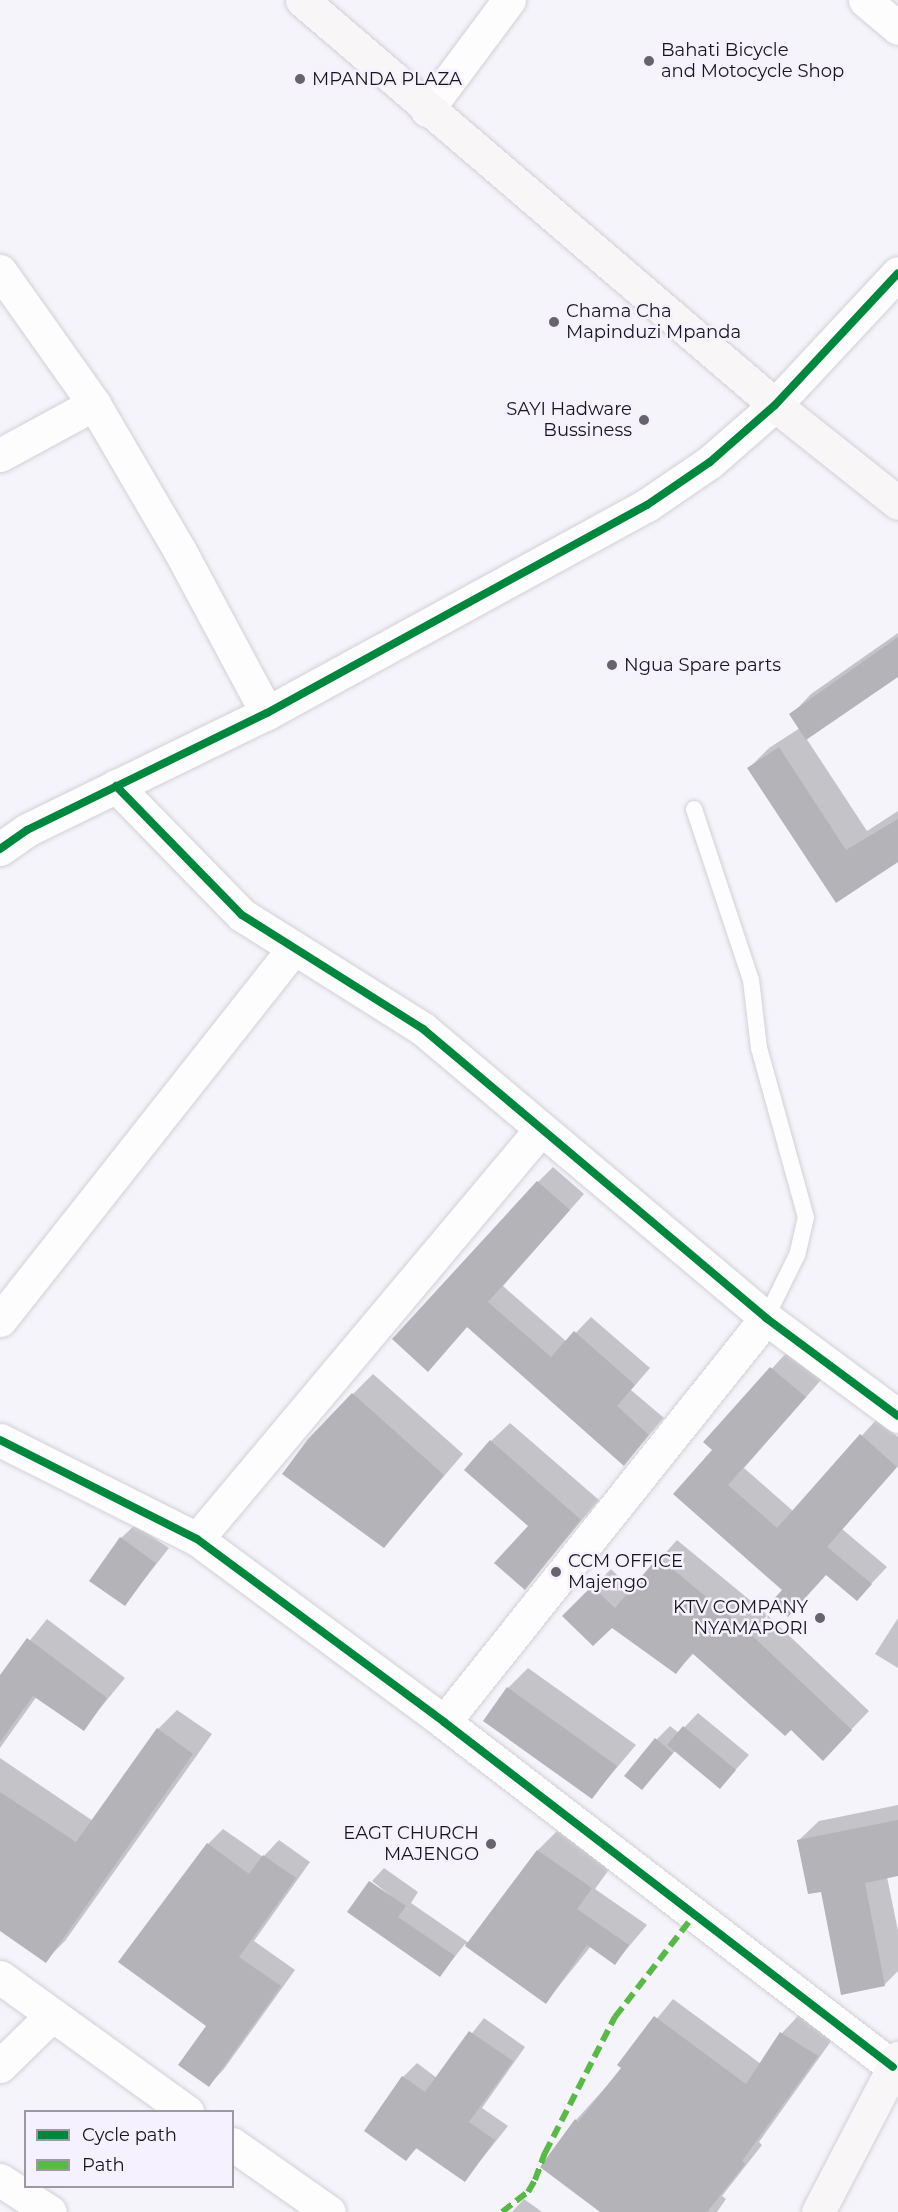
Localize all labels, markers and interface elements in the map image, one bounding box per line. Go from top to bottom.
place label: Bahati Bicycle and Motocycle Shop [661,40,844,82]
marker: Bahati Bicycle and Motocycle Shop [642,54,656,68]
place label: MPANDA PLAZA [312,68,462,90]
marker: MPANDA PLAZA [293,72,307,86]
place label: Chama Cha Mapinduzi Mpanda [566,301,741,344]
marker: Chama Cha Mapinduzi Mpanda [547,315,561,329]
place label: SAYI Hadware Bussiness [506,399,632,442]
marker: SAYI Hadware Bussiness [637,413,651,427]
place label: Ngua Spare parts [624,654,781,676]
marker: Ngua Spare parts [605,658,619,672]
place label: CCM OFFICE Majengo [568,1551,683,1594]
marker: CCM OFFICE Majengo [549,1565,563,1579]
place label: KTV COMPANY NYAMAPORI [673,1597,808,1640]
marker: KTV COMPANY NYAMAPORI [813,1611,827,1625]
place label: EAGT CHURCH MAJENGO [343,1823,479,1866]
marker: EAGT CHURCH MAJENGO [484,1837,498,1851]
legend [24,2110,234,2188]
text: Cycle path [82,2124,177,2146]
text: Path [82,2154,125,2176]

